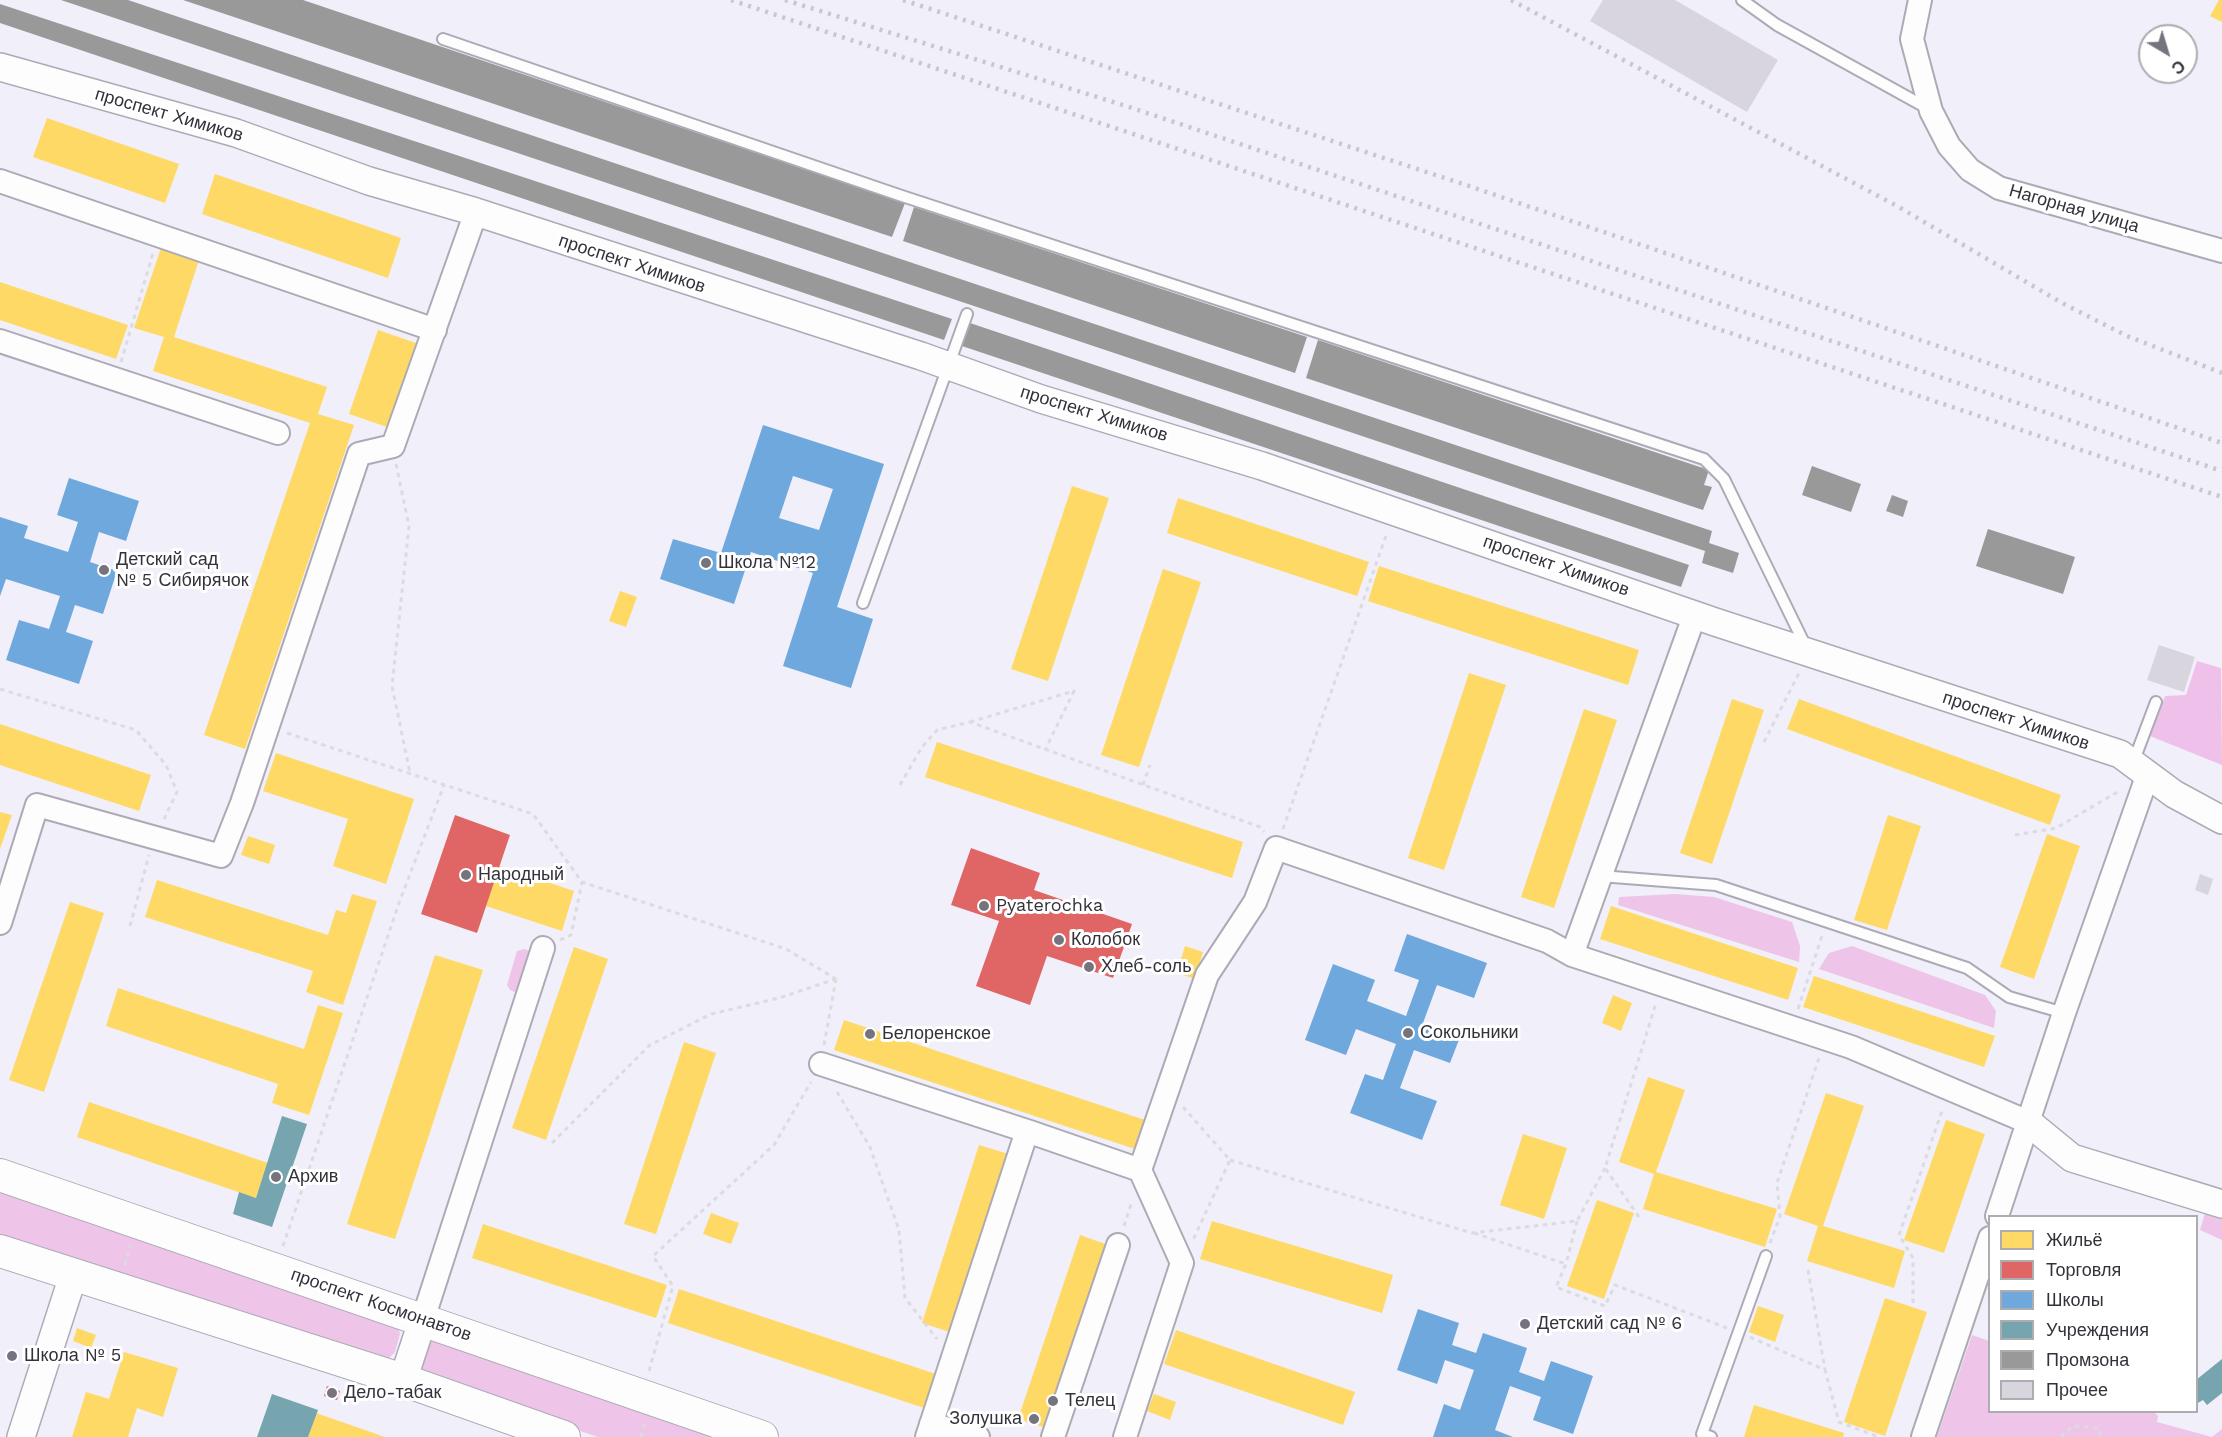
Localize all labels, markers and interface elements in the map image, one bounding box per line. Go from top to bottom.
north arrow [2138,24,2198,84]
text: С [2168,56,2189,78]
street label: проспект Химиков [92,84,246,146]
street label: Нагорная улица [2006,180,2142,238]
street label: проспект Химиков [556,230,708,298]
street label: проспект Химиков [1018,381,1170,447]
street label: проспект Химиков [1480,531,1632,601]
place label: Детский сад № 5 Сибирячок [116,549,249,592]
place label: Школа №12 [718,552,816,574]
marker: Школа №12 [699,556,713,570]
marker: Детский сад № 5 Сибирячок [97,563,111,577]
street label: проспект Химиков [1940,687,2092,755]
place label: Народный [478,864,564,886]
marker: Народный [459,868,473,882]
place label: Pyaterochka [996,895,1103,917]
marker: Pyaterochka [977,899,991,913]
place label: Колобок [1071,929,1140,951]
marker: Колобок [1052,933,1066,947]
place label: Хлеб-соль [1101,956,1192,978]
marker: Хлеб-соль [1082,960,1096,974]
place label: Сокольники [1420,1022,1519,1044]
place label: Белоренское [882,1023,991,1045]
marker: Сокольники [1401,1026,1415,1040]
marker: Белоренское [863,1027,877,1041]
place label: Архив [288,1166,338,1188]
marker: Архив [269,1170,283,1184]
legend [1988,1215,2198,1413]
text: Жильё [2046,1229,2103,1250]
text: Торговля [2046,1259,2121,1280]
street label: проспект Космонавтов [288,1264,474,1346]
text: Школы [2046,1289,2104,1310]
place label: Детский сад № 6 [1537,1313,1682,1335]
marker: Детский сад № 6 [1518,1317,1532,1331]
text: Учреждения [2046,1319,2149,1340]
place label: Школа № 5 [24,1345,121,1367]
marker: Школа № 5 [5,1349,19,1363]
text: Промзона [2046,1349,2129,1370]
text: Прочее [2046,1379,2108,1400]
place label: Дело-табак [344,1382,441,1404]
marker: Дело-табак [325,1386,339,1400]
place label: Телец [1065,1390,1115,1412]
marker: Телец [1046,1394,1060,1408]
place label: Золушка [949,1408,1022,1430]
marker: Золушка [1027,1412,1041,1426]

